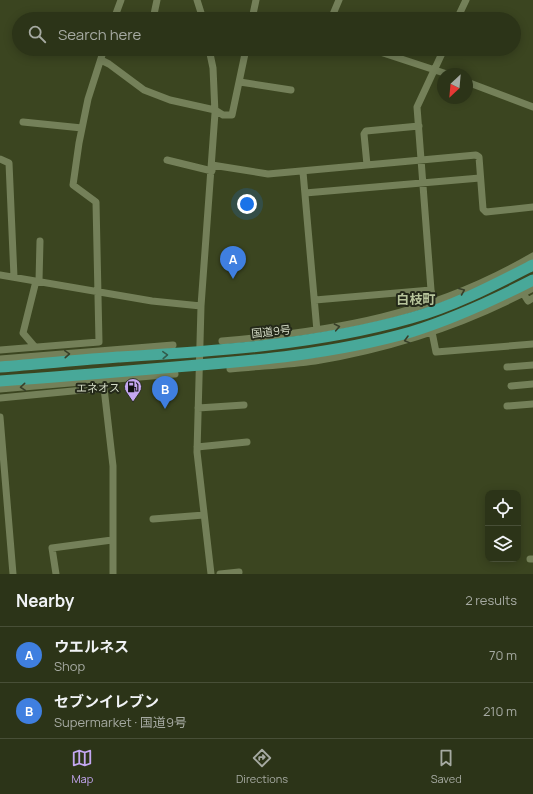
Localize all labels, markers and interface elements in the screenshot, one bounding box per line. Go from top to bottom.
search box [12,12,521,56]
icon: search [26,23,48,45]
text: Search here [58,24,141,45]
north arrow [437,68,473,104]
your location [237,194,257,214]
pin: A [220,246,246,279]
one-way arrow [458,288,465,296]
district label: 白枝町 [396,290,436,308]
street label: 国道9号 [250,321,292,341]
one-way arrow [334,324,340,332]
one-way arrow [404,336,410,344]
one-way arrow [64,349,70,358]
one-way arrow [162,350,168,359]
pin: B [152,376,178,409]
fuel station icon: エネオス [123,377,143,402]
place label: エネオス [76,380,120,395]
one-way arrow [20,382,26,391]
map controls [485,490,521,562]
button: locate [485,490,521,526]
button: layers [485,526,521,562]
text: Nearby [16,589,74,612]
text: 2 results [465,591,517,609]
text: ウエルネス [54,636,129,657]
text: A [25,646,33,664]
text: 70 m [489,646,517,664]
text: Shop [54,657,85,675]
text: セブンイレブン [54,691,159,712]
text: B [25,702,33,720]
text: 210 m [483,702,517,720]
text: Supermarket · 国道9号 [54,713,187,731]
tab: Map [71,747,93,786]
tab: Directions [236,747,288,786]
tab: Saved [431,747,462,786]

